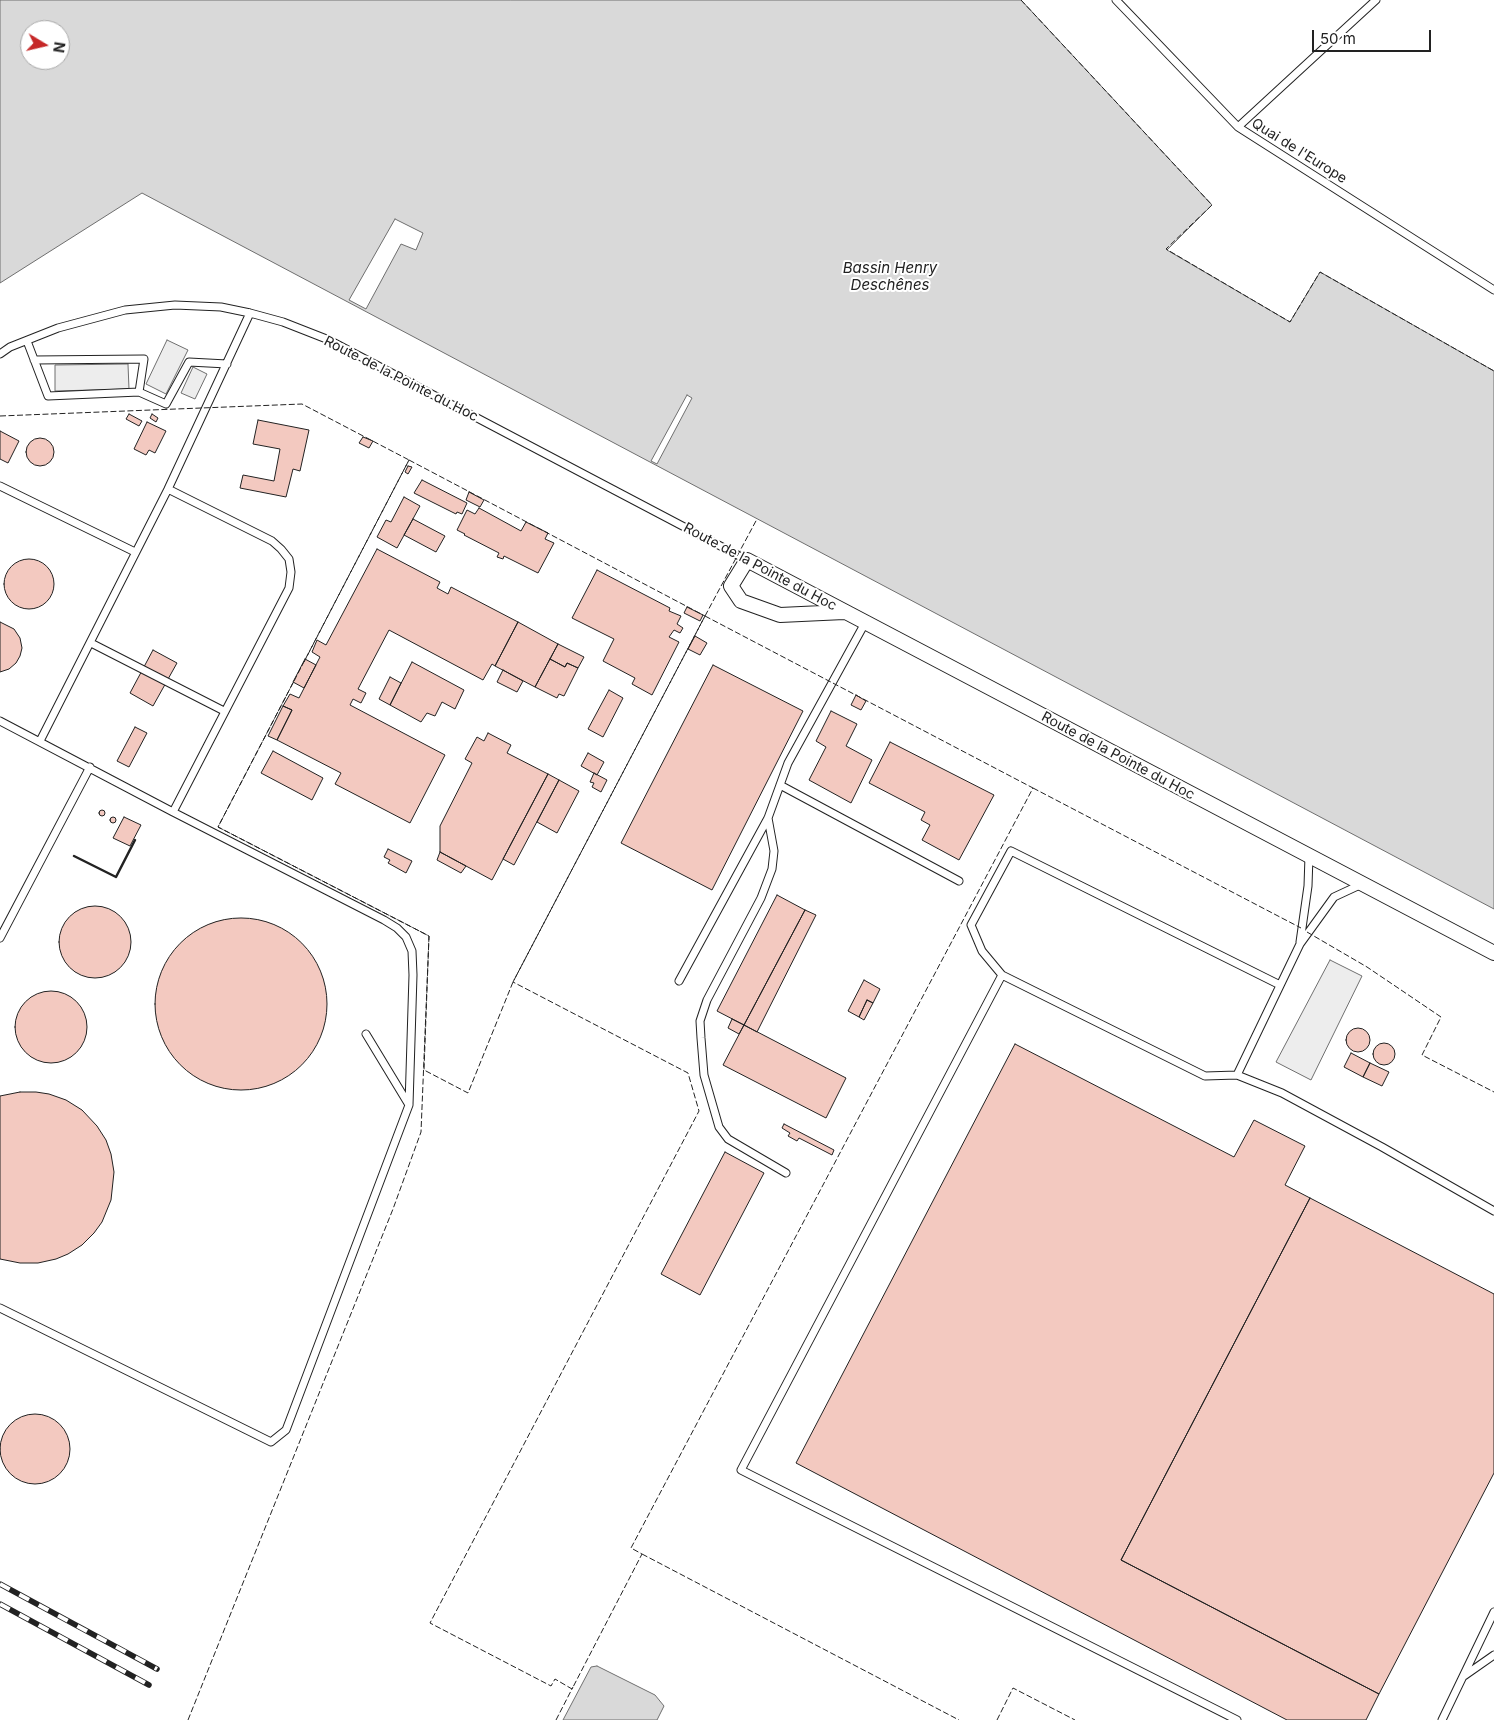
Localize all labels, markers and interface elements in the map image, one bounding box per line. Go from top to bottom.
north arrow [20,20,70,70]
scale bar [1314,20,1433,52]
text: 50 m [1320,29,1356,48]
text: N [50,41,69,54]
street label: Quai de l'Europe [1248,115,1350,187]
water label: Bassin Henry Deschênes [843,259,937,294]
street label: Route de la Pointe du Hoc [321,333,481,425]
street label: Route de la Pointe du Hoc [681,519,839,615]
street label: Route de la Pointe du Hoc [1039,708,1197,804]

